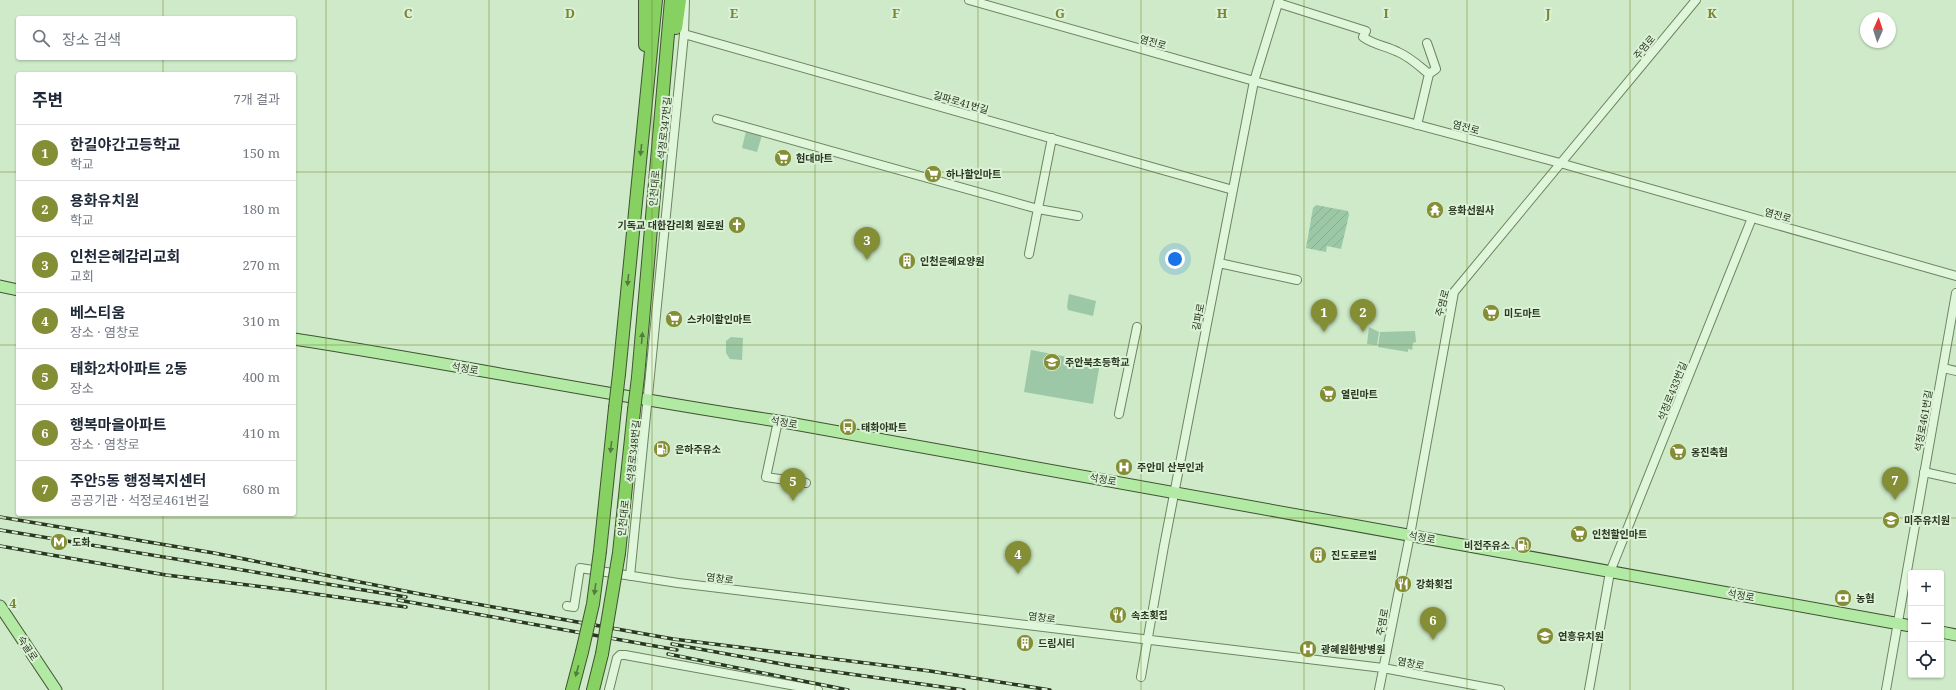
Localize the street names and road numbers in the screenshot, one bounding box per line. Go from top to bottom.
street label: 염전로 [1138,31,1168,53]
street label: 주염로 [1630,32,1658,62]
street label: 길파로41번길 [932,87,990,117]
street label: 석정로347번길 [654,96,674,160]
street label: 염전로 [1451,117,1481,137]
street label: 인천대로 [645,169,663,207]
street label: 염전로 [1763,204,1793,226]
street label: 주염로 [1432,288,1452,318]
street label: 길파로 [1188,302,1208,332]
street label: 석정로 [450,359,480,377]
street label: 석정로433번길 [1654,359,1690,423]
street label: 석정로461번길 [1911,389,1935,453]
street label: 석정로 [769,413,799,431]
street label: 석정로348번길 [623,419,643,483]
street label: 석정로 [1088,470,1118,488]
street label: 인천대로 [614,499,632,537]
street label: 석정로 [1407,528,1437,546]
street label: 염창로 [705,569,735,587]
street label: 석정로 [1726,586,1756,604]
street label: 주염로 [1372,607,1392,637]
street label: 염창로 [1027,608,1057,626]
street label: 숙골로 [14,633,42,663]
street label: 염창로 [1396,653,1426,673]

